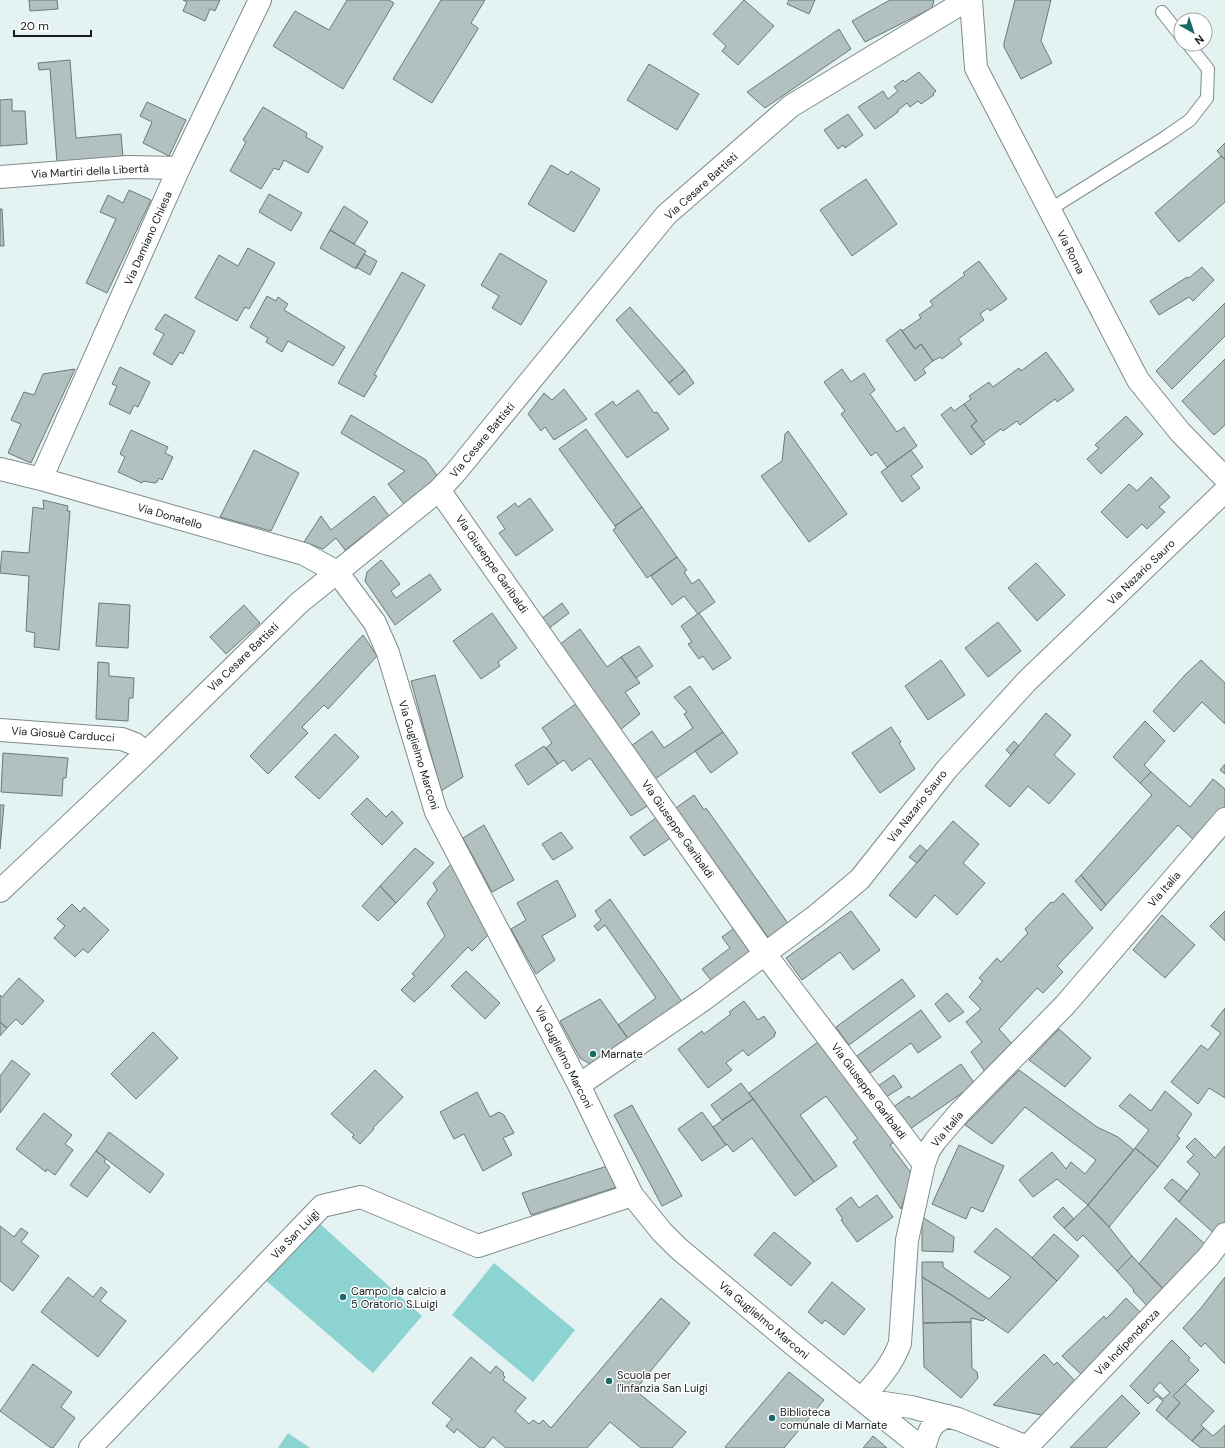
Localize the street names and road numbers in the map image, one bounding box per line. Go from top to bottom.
street label: Via Cesare Battisti [662,150,740,222]
street label: Via Martiri della Libertà [31,161,149,181]
street label: Via Damiano Chiesa [121,189,175,287]
street label: Via Roma [1054,228,1088,276]
street label: Via Cesare Battisti [447,400,517,480]
street label: Via Donatello [136,500,204,532]
street label: Via Giuseppe Garibaldi [453,512,531,616]
street label: Via Nazario Sauro [1104,536,1178,608]
street label: Via Cesare Battisti [204,619,282,695]
street label: Via Guglielmo Marconi [396,699,442,811]
street label: Via Giosuè Carducci [11,723,115,745]
street label: Via Nazario Sauro [884,767,950,845]
street label: Via Giuseppe Garibaldi [639,777,717,881]
street label: Via Italia [1145,868,1183,910]
street label: Via Guglielmo Marconi [532,1003,596,1111]
street label: Via Giuseppe Garibaldi [828,1040,910,1142]
street label: Via Italia [928,1108,966,1150]
street label: Via San Luigi [268,1206,322,1262]
street label: Via Guglielmo Marconi [716,1278,812,1362]
street label: Via Indipendenza [1092,1306,1162,1378]

